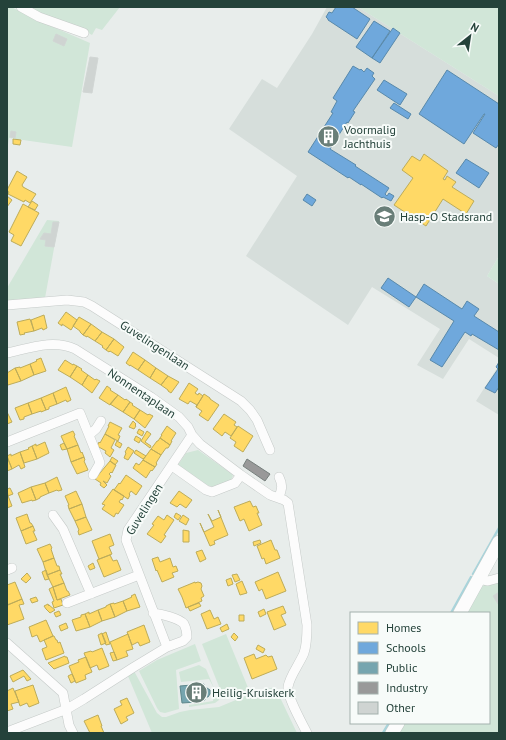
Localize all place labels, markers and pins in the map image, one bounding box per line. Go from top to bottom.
place label: Voormalig Jachthuis [343,122,396,151]
building icon: Voormalig Jachthuis [316,123,342,149]
school or university icon: Hasp-O Stadsrand [372,203,398,229]
place label: Hasp-O Stadsrand [400,209,492,224]
building icon: Heilig-Kruiskerk [183,679,209,705]
place label: Heilig-Kruiskerk [212,685,294,700]

